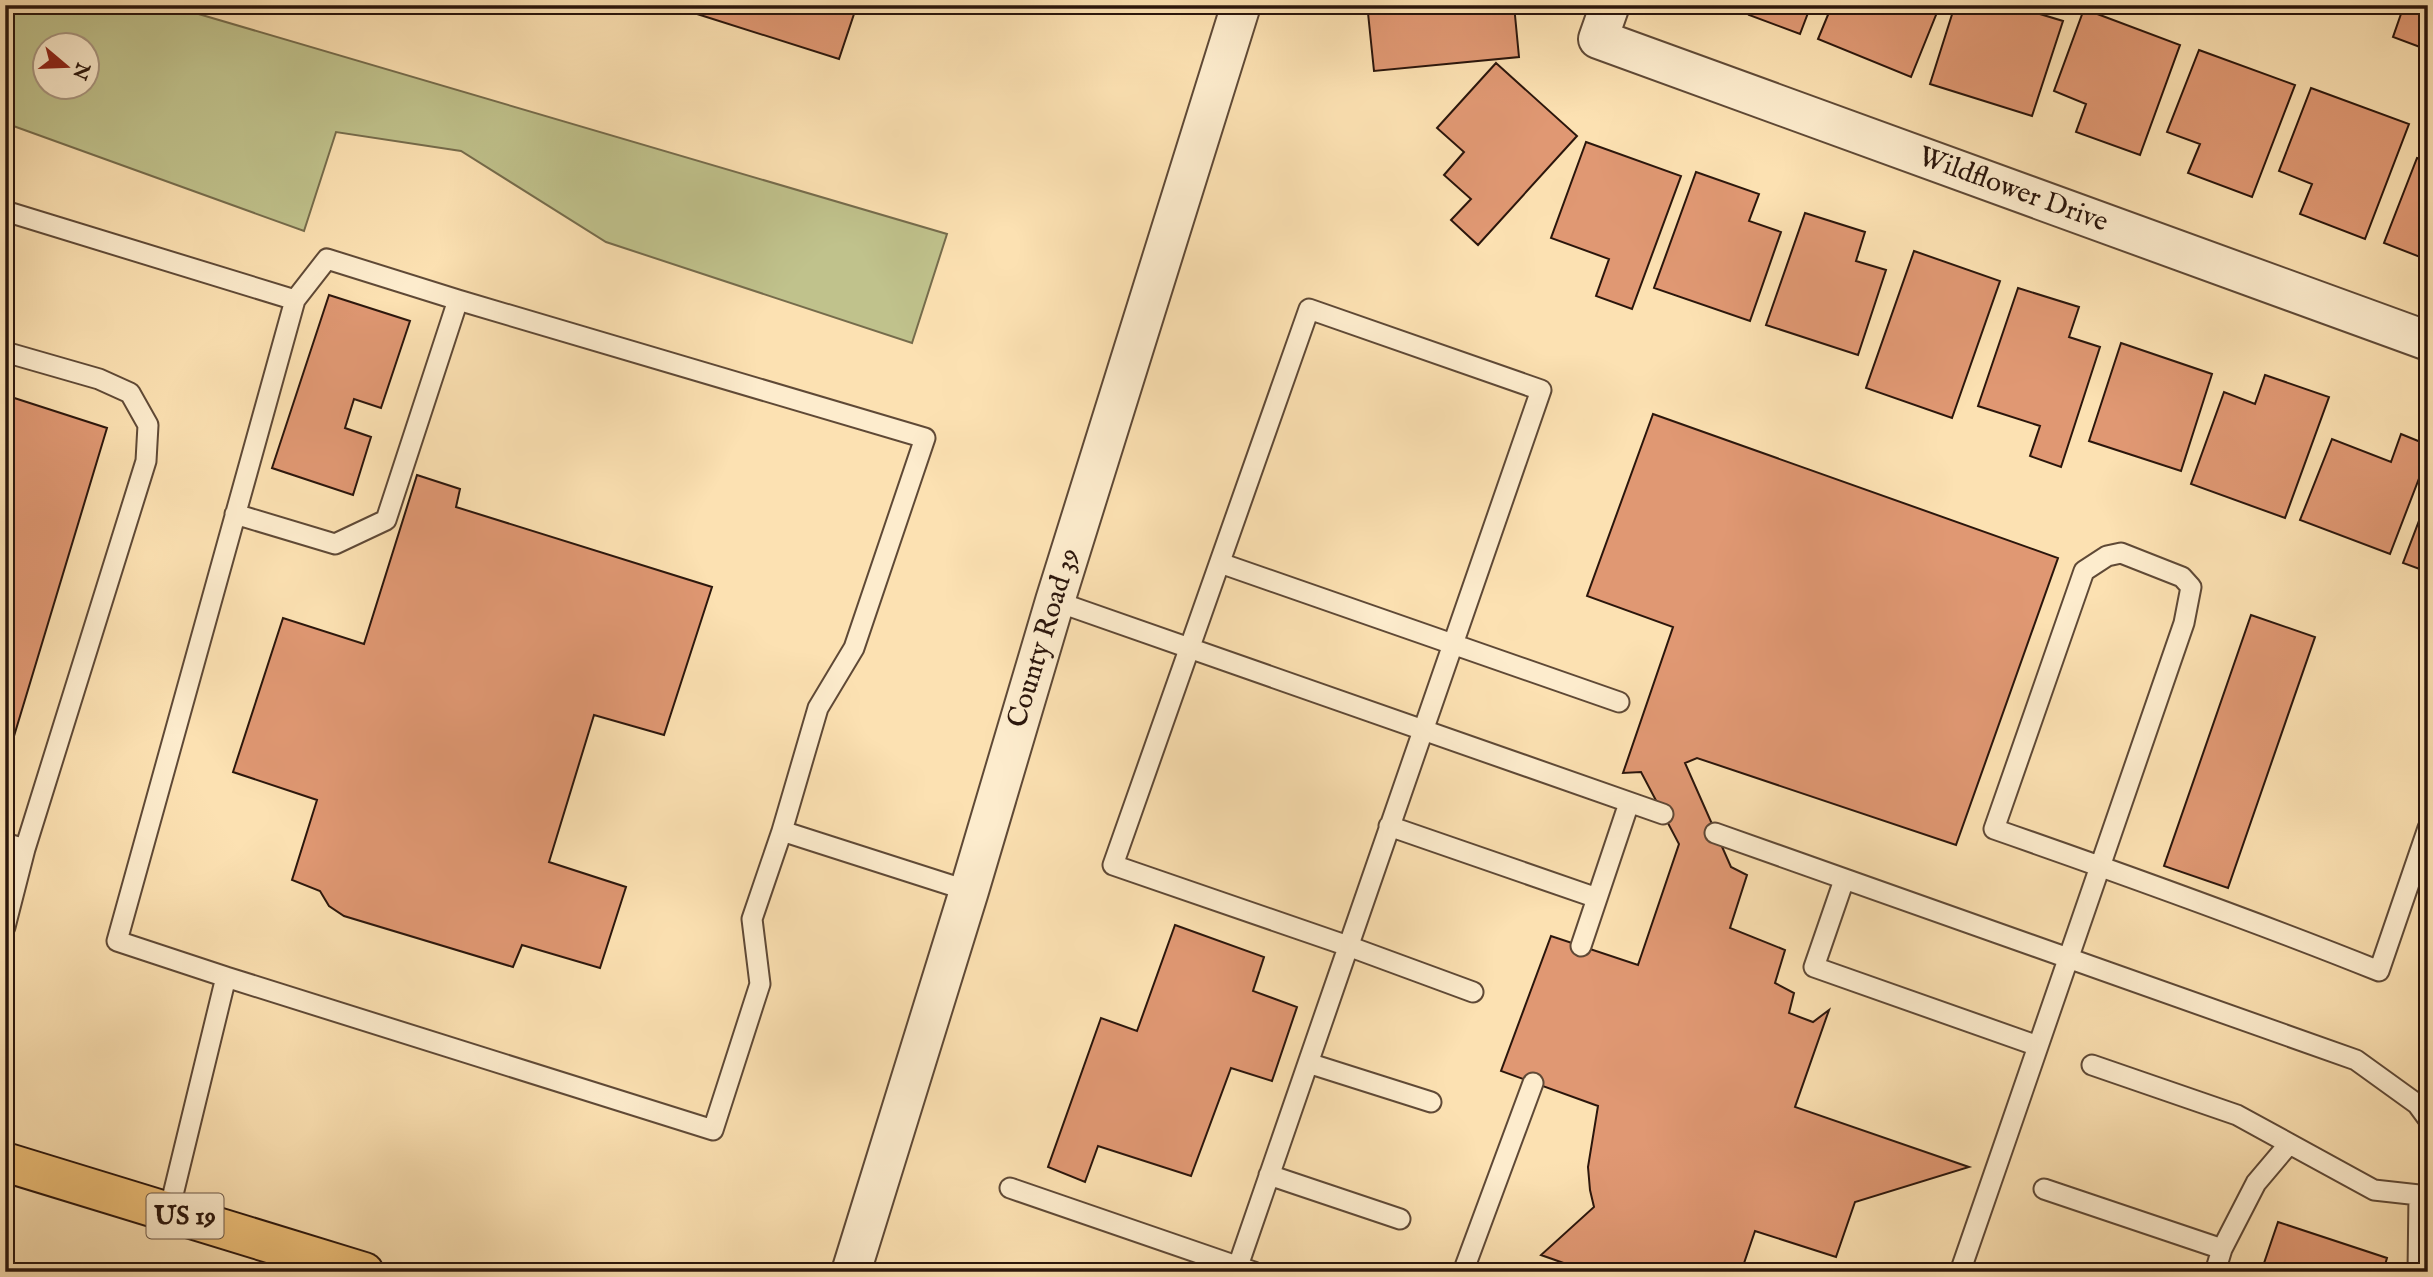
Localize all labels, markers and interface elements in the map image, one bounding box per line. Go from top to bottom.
north arrow [32,32,102,102]
text: N [66,58,95,83]
street label: Wildflower Drive [1913,139,2113,241]
street label: County Road 39 [1000,544,1088,732]
road number: US 19 [146,1194,224,1238]

